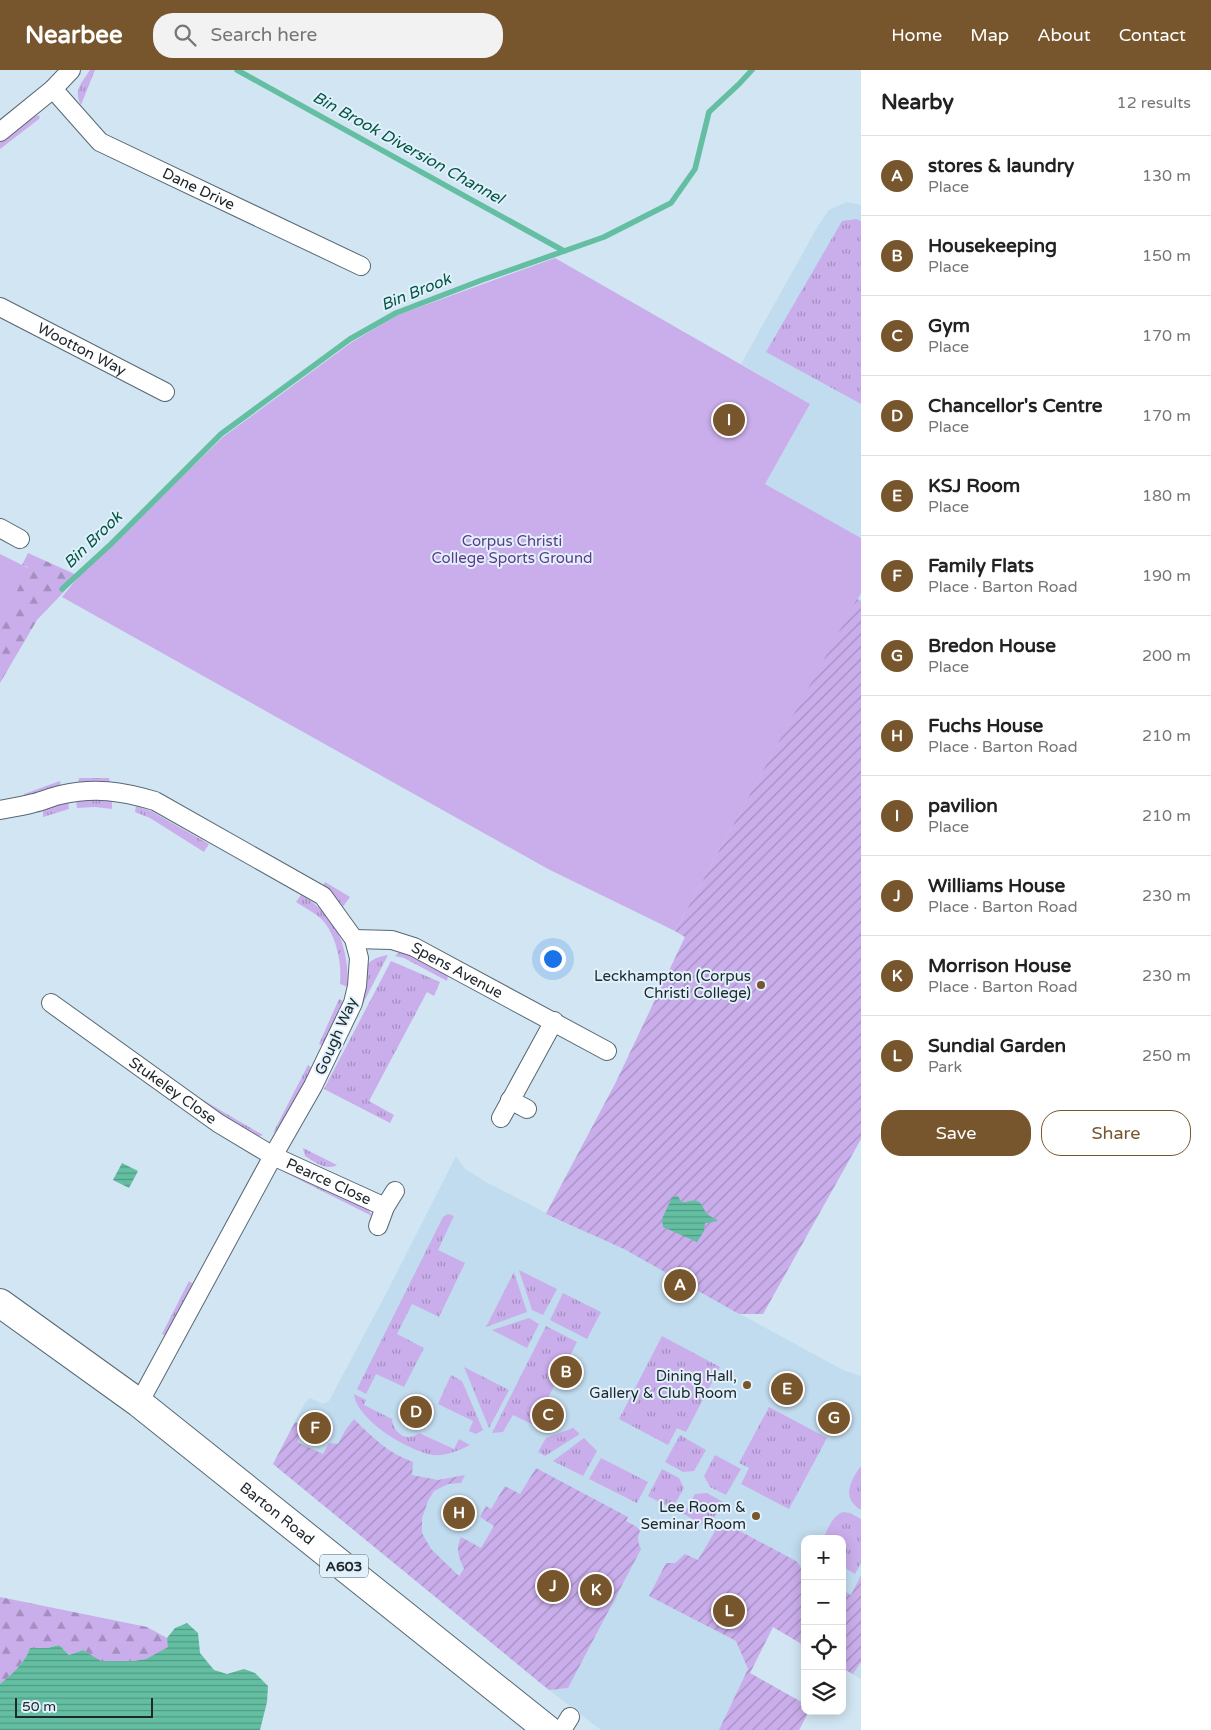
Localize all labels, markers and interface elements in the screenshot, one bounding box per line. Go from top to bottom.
search box [153,13,503,58]
text: Nearbee [25,21,123,50]
icon: search [171,21,199,49]
text: Search here [211,24,317,46]
text: Home [891,24,942,46]
text: Map [970,24,1009,46]
text: About [1037,24,1091,46]
text: Contact [1119,24,1186,46]
water label: Bin Brook Diversion Channel [309,87,509,210]
text: Nearby [881,90,954,115]
text: 12 results [1117,93,1191,113]
text: stores & laundry [928,155,1074,177]
street label: Dane Drive [159,164,238,214]
text: A [891,166,903,186]
text: 130 m [1142,166,1191,186]
text: Place [928,177,969,197]
text: Housekeeping [928,235,1057,257]
text: B [891,246,903,266]
text: 150 m [1142,246,1191,266]
text: Place [928,257,969,277]
water label: Bin Brook [378,268,455,315]
text: Gym [928,315,970,337]
street label: Wootton Way [34,319,129,379]
text: C [891,326,903,346]
text: 170 m [1142,326,1191,346]
text: Place [928,337,969,357]
text: Chancellor's Centre [928,395,1102,417]
pin: I [713,401,745,439]
text: D [891,406,903,426]
text: 170 m [1142,406,1191,426]
text: Place [928,417,969,437]
text: KSJ Room [928,475,1020,497]
text: E [892,486,902,506]
text: 180 m [1142,486,1191,506]
text: Place [928,497,969,517]
water label: Bin Brook [59,506,127,573]
park label: Corpus Christi College Sports Ground [431,532,593,567]
text: Family Flats [928,555,1034,577]
text: F [892,566,902,586]
text: 190 m [1142,566,1191,586]
text: Place · Barton Road [928,577,1078,597]
text: Bredon House [928,635,1056,657]
text: G [891,646,903,666]
text: 200 m [1142,646,1191,666]
text: Place [928,657,969,677]
text: Fuchs House [928,715,1043,737]
text: H [891,726,903,746]
text: 210 m [1142,726,1191,746]
text: Place · Barton Road [928,737,1078,757]
text: pavilion [928,795,998,817]
text: I [895,806,899,826]
text: 210 m [1142,806,1191,826]
text: Place [928,817,969,837]
text: Williams House [928,875,1065,897]
text: J [893,886,901,906]
text: 230 m [1142,886,1191,906]
text: Place · Barton Road [928,897,1078,917]
street label: Spens Avenue [408,938,506,1002]
your location [540,946,566,972]
text: Morrison House [928,955,1071,977]
text: K [892,966,902,986]
text: 230 m [1142,966,1191,986]
place label: Leckhampton (Corpus Christi College) [594,967,751,1002]
text: Place · Barton Road [928,977,1078,997]
marker: Leckhampton (Corpus Christi College) [755,979,767,991]
street label: Gough Way [311,994,361,1078]
text: Sundial Garden [928,1035,1066,1057]
text: L [892,1046,902,1066]
text: 250 m [1142,1046,1191,1066]
street label: Stukeley Close [126,1053,220,1128]
text: Park [928,1057,962,1077]
button: Save [881,1110,1031,1156]
button: Share [1041,1110,1191,1156]
street label: Pearce Close [283,1154,374,1209]
pin: A [664,1266,696,1304]
pin: B [550,1353,582,1391]
place label: Dining Hall, Gallery & Club Room [589,1367,737,1402]
pin: E [771,1370,803,1408]
marker: Dining Hall, Gallery & Club Room [741,1379,753,1391]
pin: D [400,1393,432,1431]
pin: C [532,1396,564,1434]
pin: G [818,1399,850,1437]
pin: F [299,1409,331,1447]
street label: Barton Road [236,1478,318,1549]
pin: H [443,1494,475,1532]
place label: Lee Room & Seminar Room [641,1498,746,1533]
marker: Lee Room & Seminar Room [750,1510,762,1522]
map controls [801,1535,846,1715]
button: + [801,1535,846,1580]
road number: A603 [320,1554,368,1578]
pin: J [537,1567,569,1605]
pin: K [580,1571,612,1609]
button: − [801,1580,846,1625]
pin: L [713,1592,745,1630]
button: locate [801,1625,846,1670]
button: layers [801,1670,846,1715]
scale bar [15,1695,152,1718]
text: 50 m [22,1698,56,1715]

